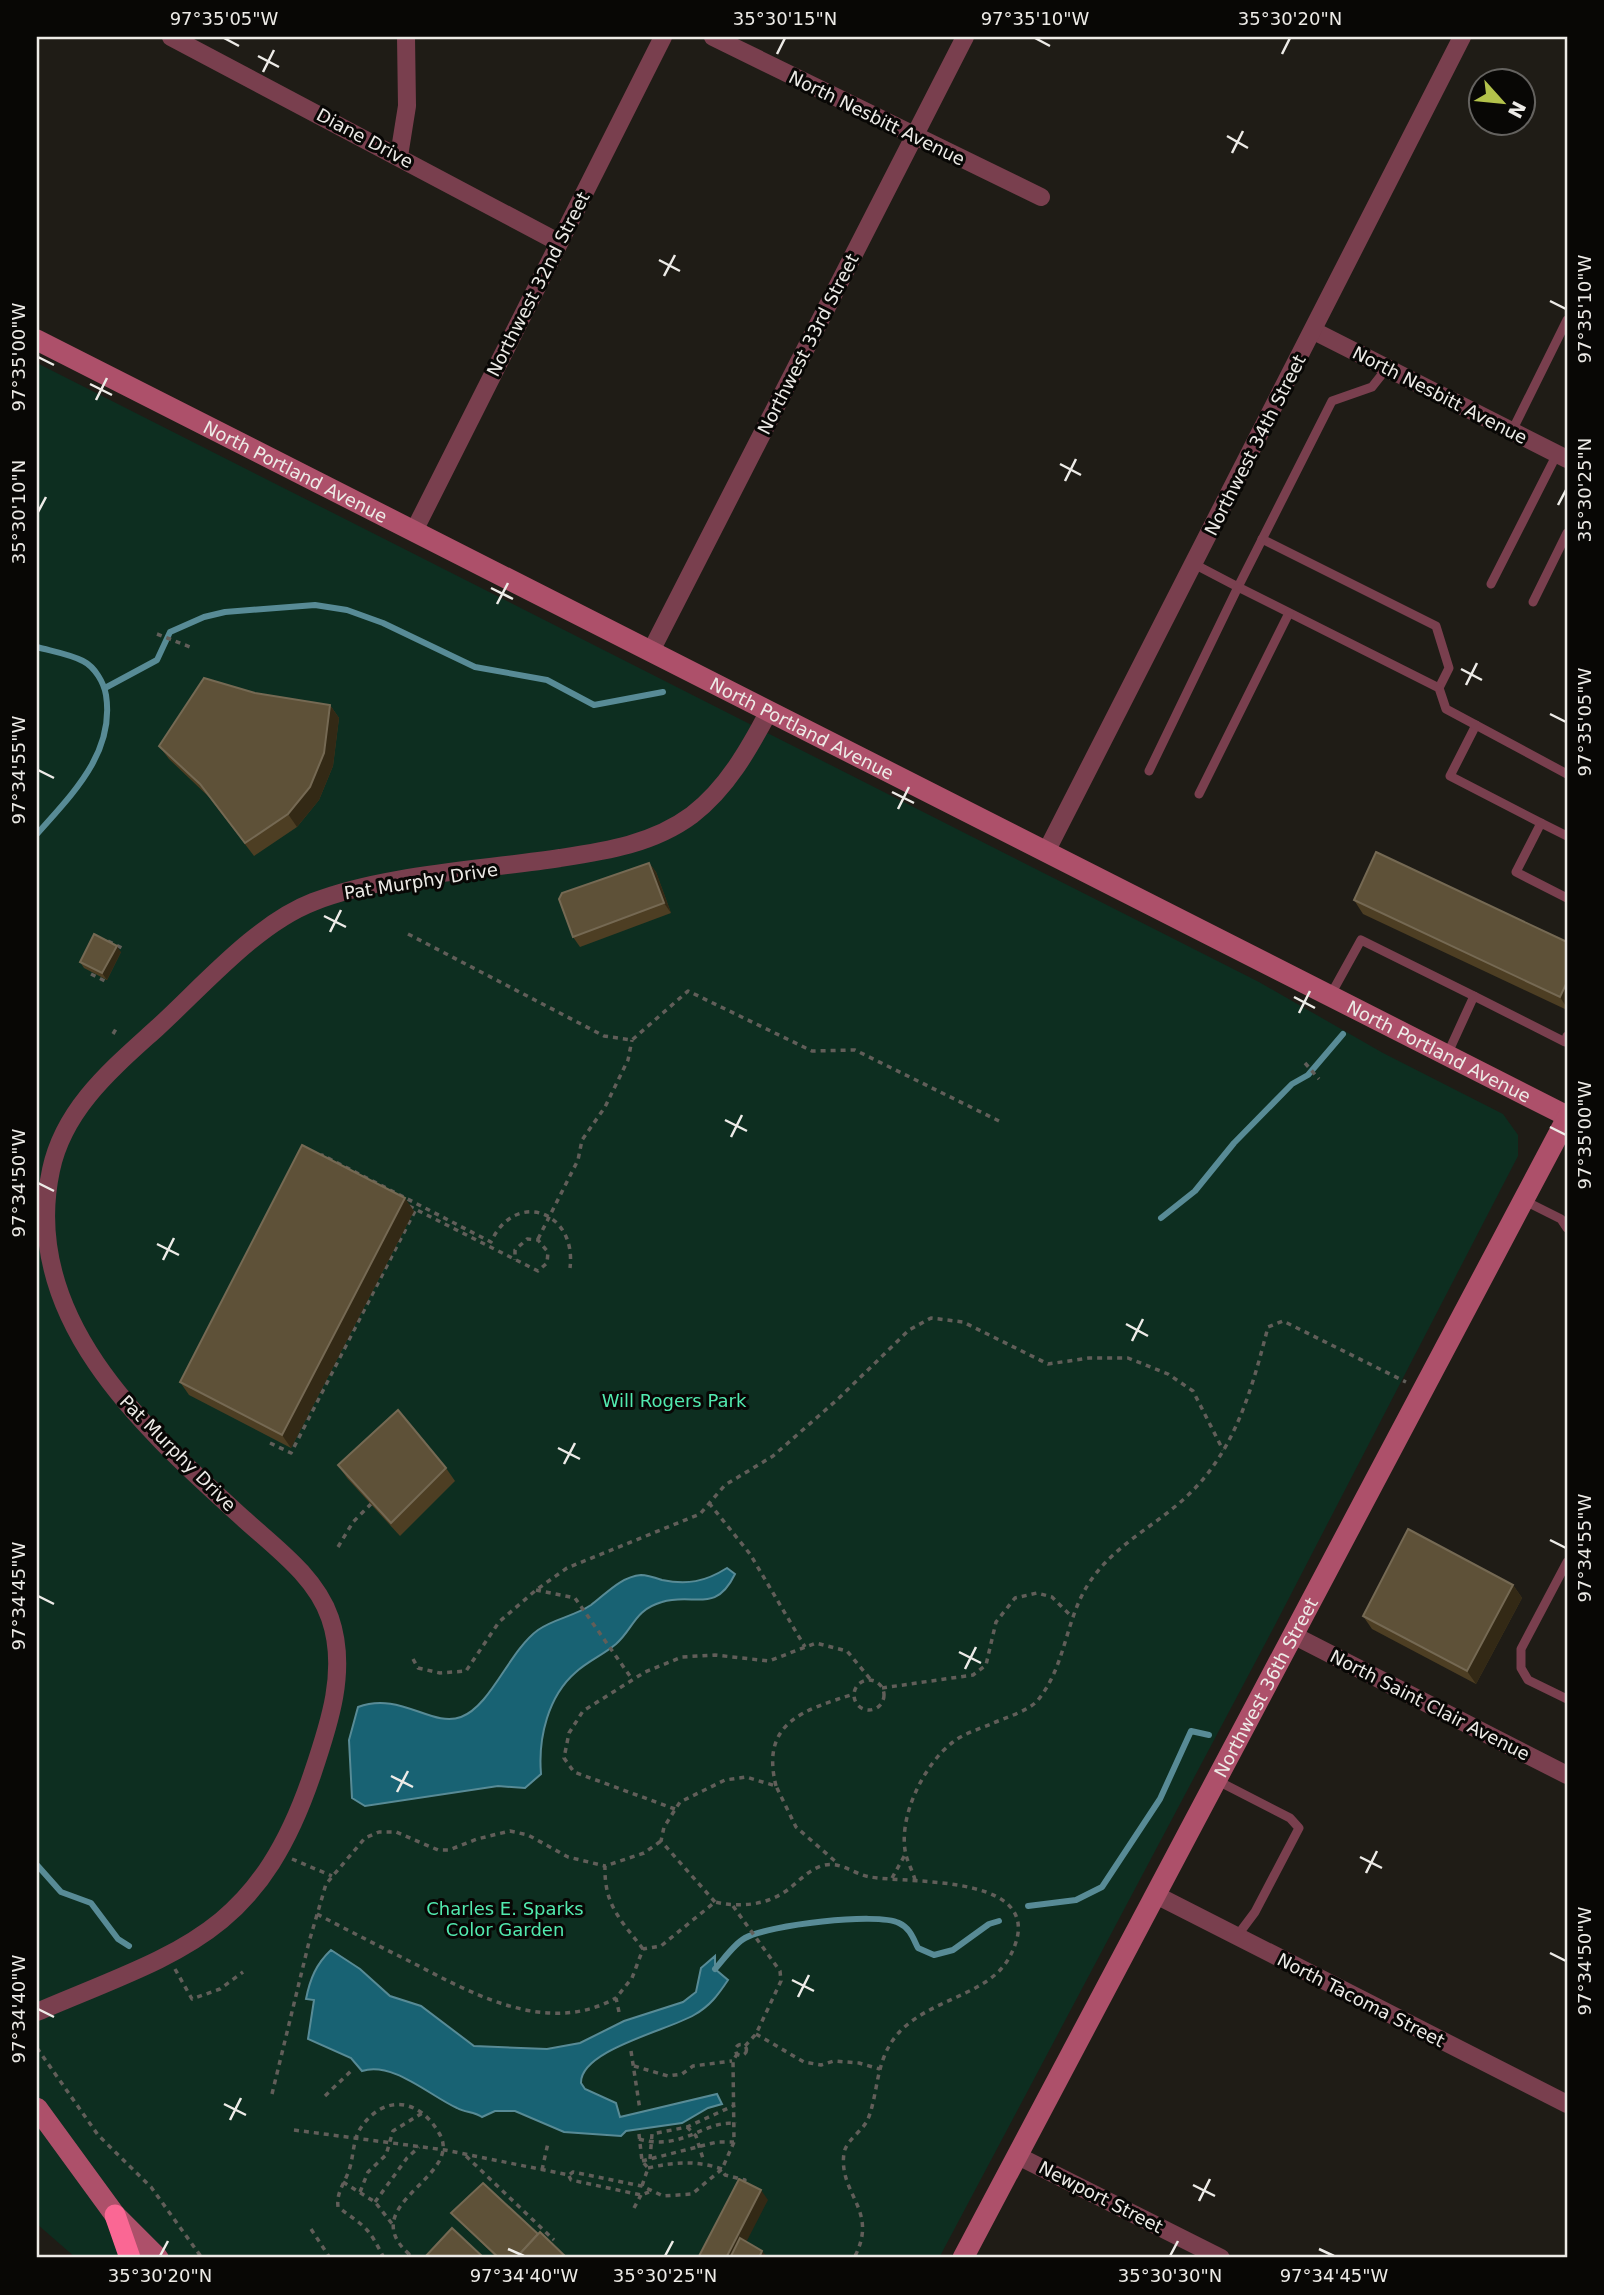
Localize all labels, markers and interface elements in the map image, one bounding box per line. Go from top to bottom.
text: 97°35'05"W [170,8,279,29]
text: 35°30'15"N [733,8,837,29]
text: 97°35'10"W [981,8,1090,29]
text: 35°30'20"N [1238,8,1342,29]
street label: North Nesbitt Avenue [786,66,968,170]
north arrow [1468,66,1538,136]
text: N [1504,98,1531,122]
street label: Diane Drive [313,104,417,172]
street label: Northwest 32nd Street [482,188,594,380]
street label: Northwest 33rd Street [753,250,863,438]
text: 97°35'10"W [1574,254,1595,363]
text: 97°35'00"W [8,302,29,411]
street label: North Nesbitt Avenue [1349,342,1531,448]
street label: Northwest 34th Street [1200,351,1310,539]
street label: North Portland Avenue [200,416,391,527]
text: 35°30'25"N [1574,438,1595,542]
text: 35°30'10"N [8,460,29,564]
text: 97°35'05"W [1574,667,1595,776]
street label: North Portland Avenue [707,673,898,783]
text: 97°34'55"W [8,715,29,824]
street label: Pat Murphy Drive [343,858,499,904]
street label: North Portland Avenue [1344,996,1534,1106]
text: 97°35'00"W [1574,1080,1595,1189]
text: 97°34'50"W [8,1128,29,1237]
park label: Will Rogers Park [602,1390,747,1411]
street label: Pat Murphy Drive [116,1391,240,1515]
text: 97°34'55"W [1574,1493,1595,1602]
text: 97°34'45"W [8,1541,29,1650]
street label: Northwest 36th Street [1209,1594,1322,1781]
street label: North Saint Clair Avenue [1327,1645,1533,1765]
park label: Charles E. Sparks Color Garden [426,1898,584,1940]
text: 97°34'50"W [1574,1906,1595,2015]
street label: North Tacoma Street [1274,1949,1448,2051]
text: 97°34'40"W [8,1954,29,2063]
street label: Newport Street [1035,2157,1167,2237]
text: 35°30'20"N [108,2265,212,2286]
text: 97°34'40"W [470,2265,579,2286]
text: 35°30'25"N [613,2265,717,2286]
text: 35°30'30"N [1118,2265,1222,2286]
text: 97°34'45"W [1280,2265,1389,2286]

